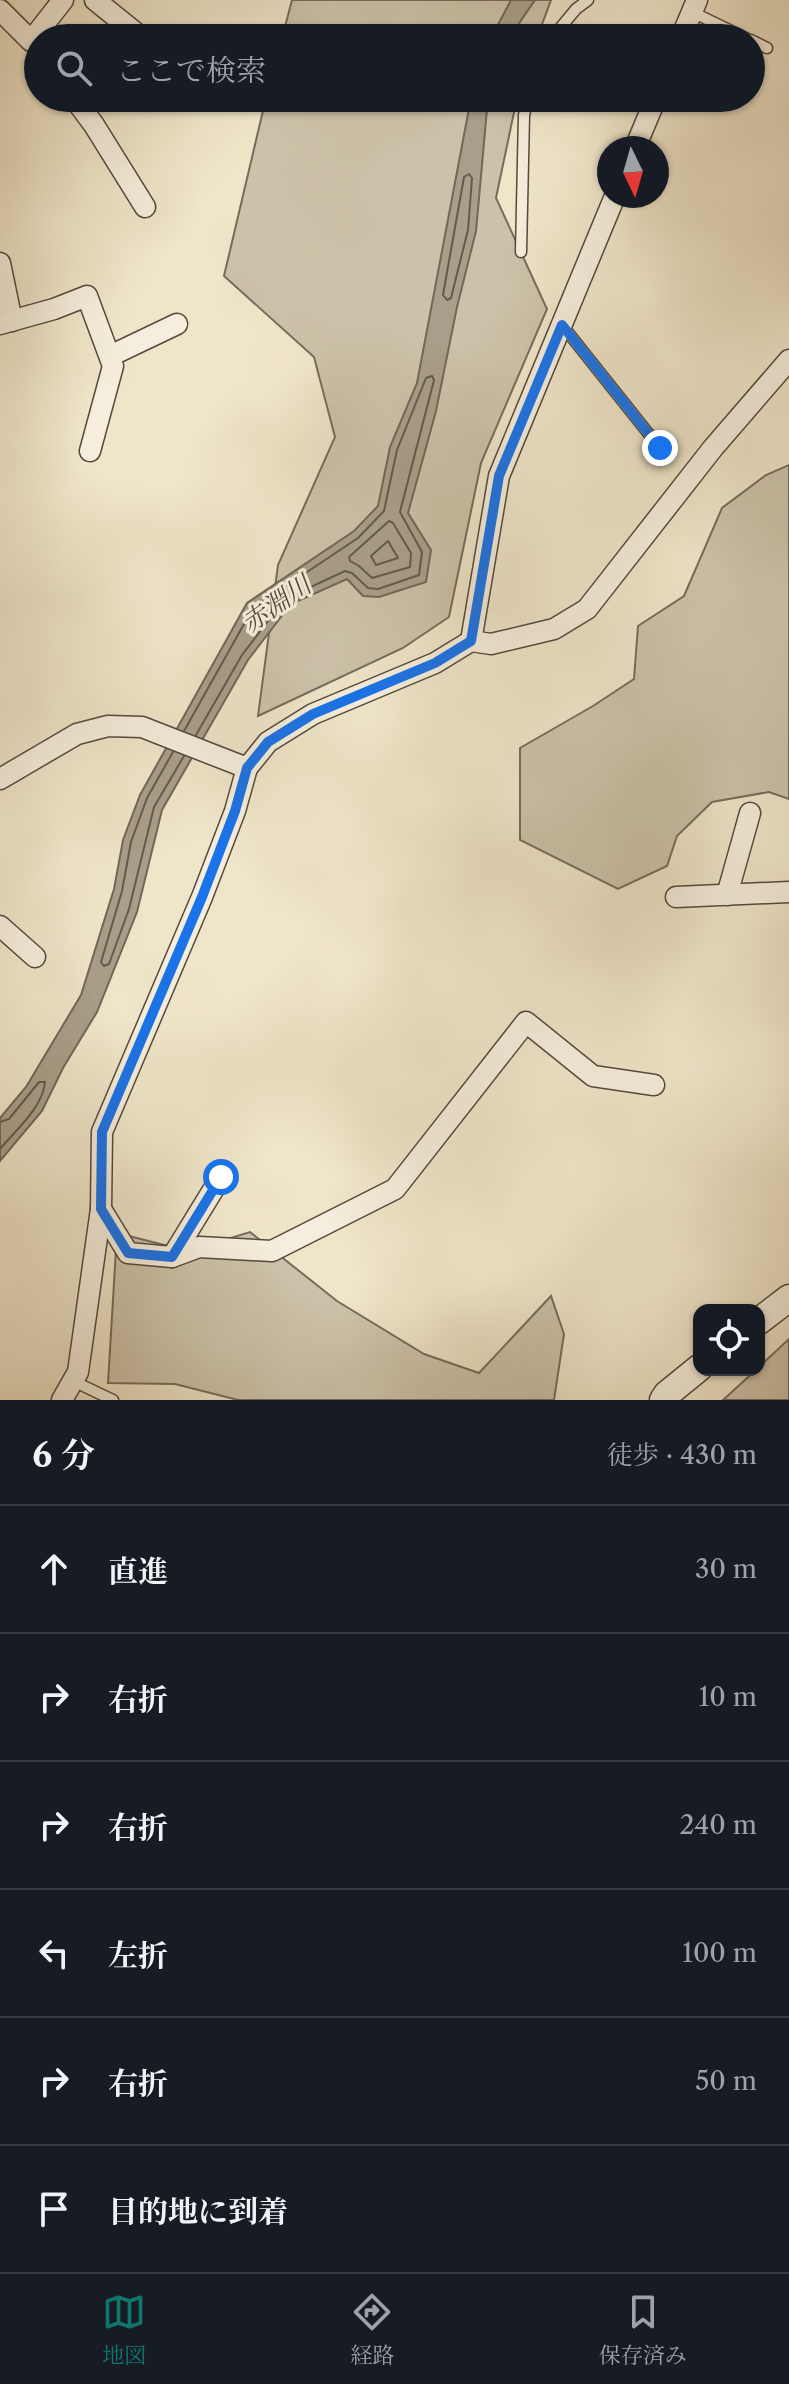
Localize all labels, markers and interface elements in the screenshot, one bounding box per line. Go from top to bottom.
search box [24,24,765,112]
icon: search [52,46,96,90]
text: ここで検索 [116,52,266,89]
north arrow [597,136,669,208]
route end [642,430,678,466]
water label: 赤淵川 [235,567,320,639]
route start [203,1159,239,1195]
map controls [693,1304,765,1376]
button: locate [693,1304,765,1376]
text: 6 分 [32,1434,95,1476]
text: 徒歩 · 430 m [607,1439,757,1471]
icon: ahead [32,1547,76,1591]
text: 直進 [108,1553,168,1590]
text: 30 m [695,1553,757,1585]
icon: right [32,1675,76,1719]
text: 右折 [108,1681,168,1718]
text: 10 m [698,1681,757,1713]
icon: right [32,1803,76,1847]
text: 右折 [108,1809,168,1846]
text: 240 m [679,1809,757,1841]
icon: left [32,1931,76,1975]
text: 左折 [108,1937,168,1974]
text: 100 m [682,1937,757,1969]
icon: right [32,2059,76,2103]
text: 右折 [108,2065,168,2102]
text: 50 m [695,2065,757,2097]
icon: arrive [32,2187,76,2231]
text: 目的地に到着 [108,2193,288,2230]
tab: 地図 [102,2290,146,2369]
tab: 経路 [350,2290,395,2369]
tab: 保存済み [599,2290,687,2369]

